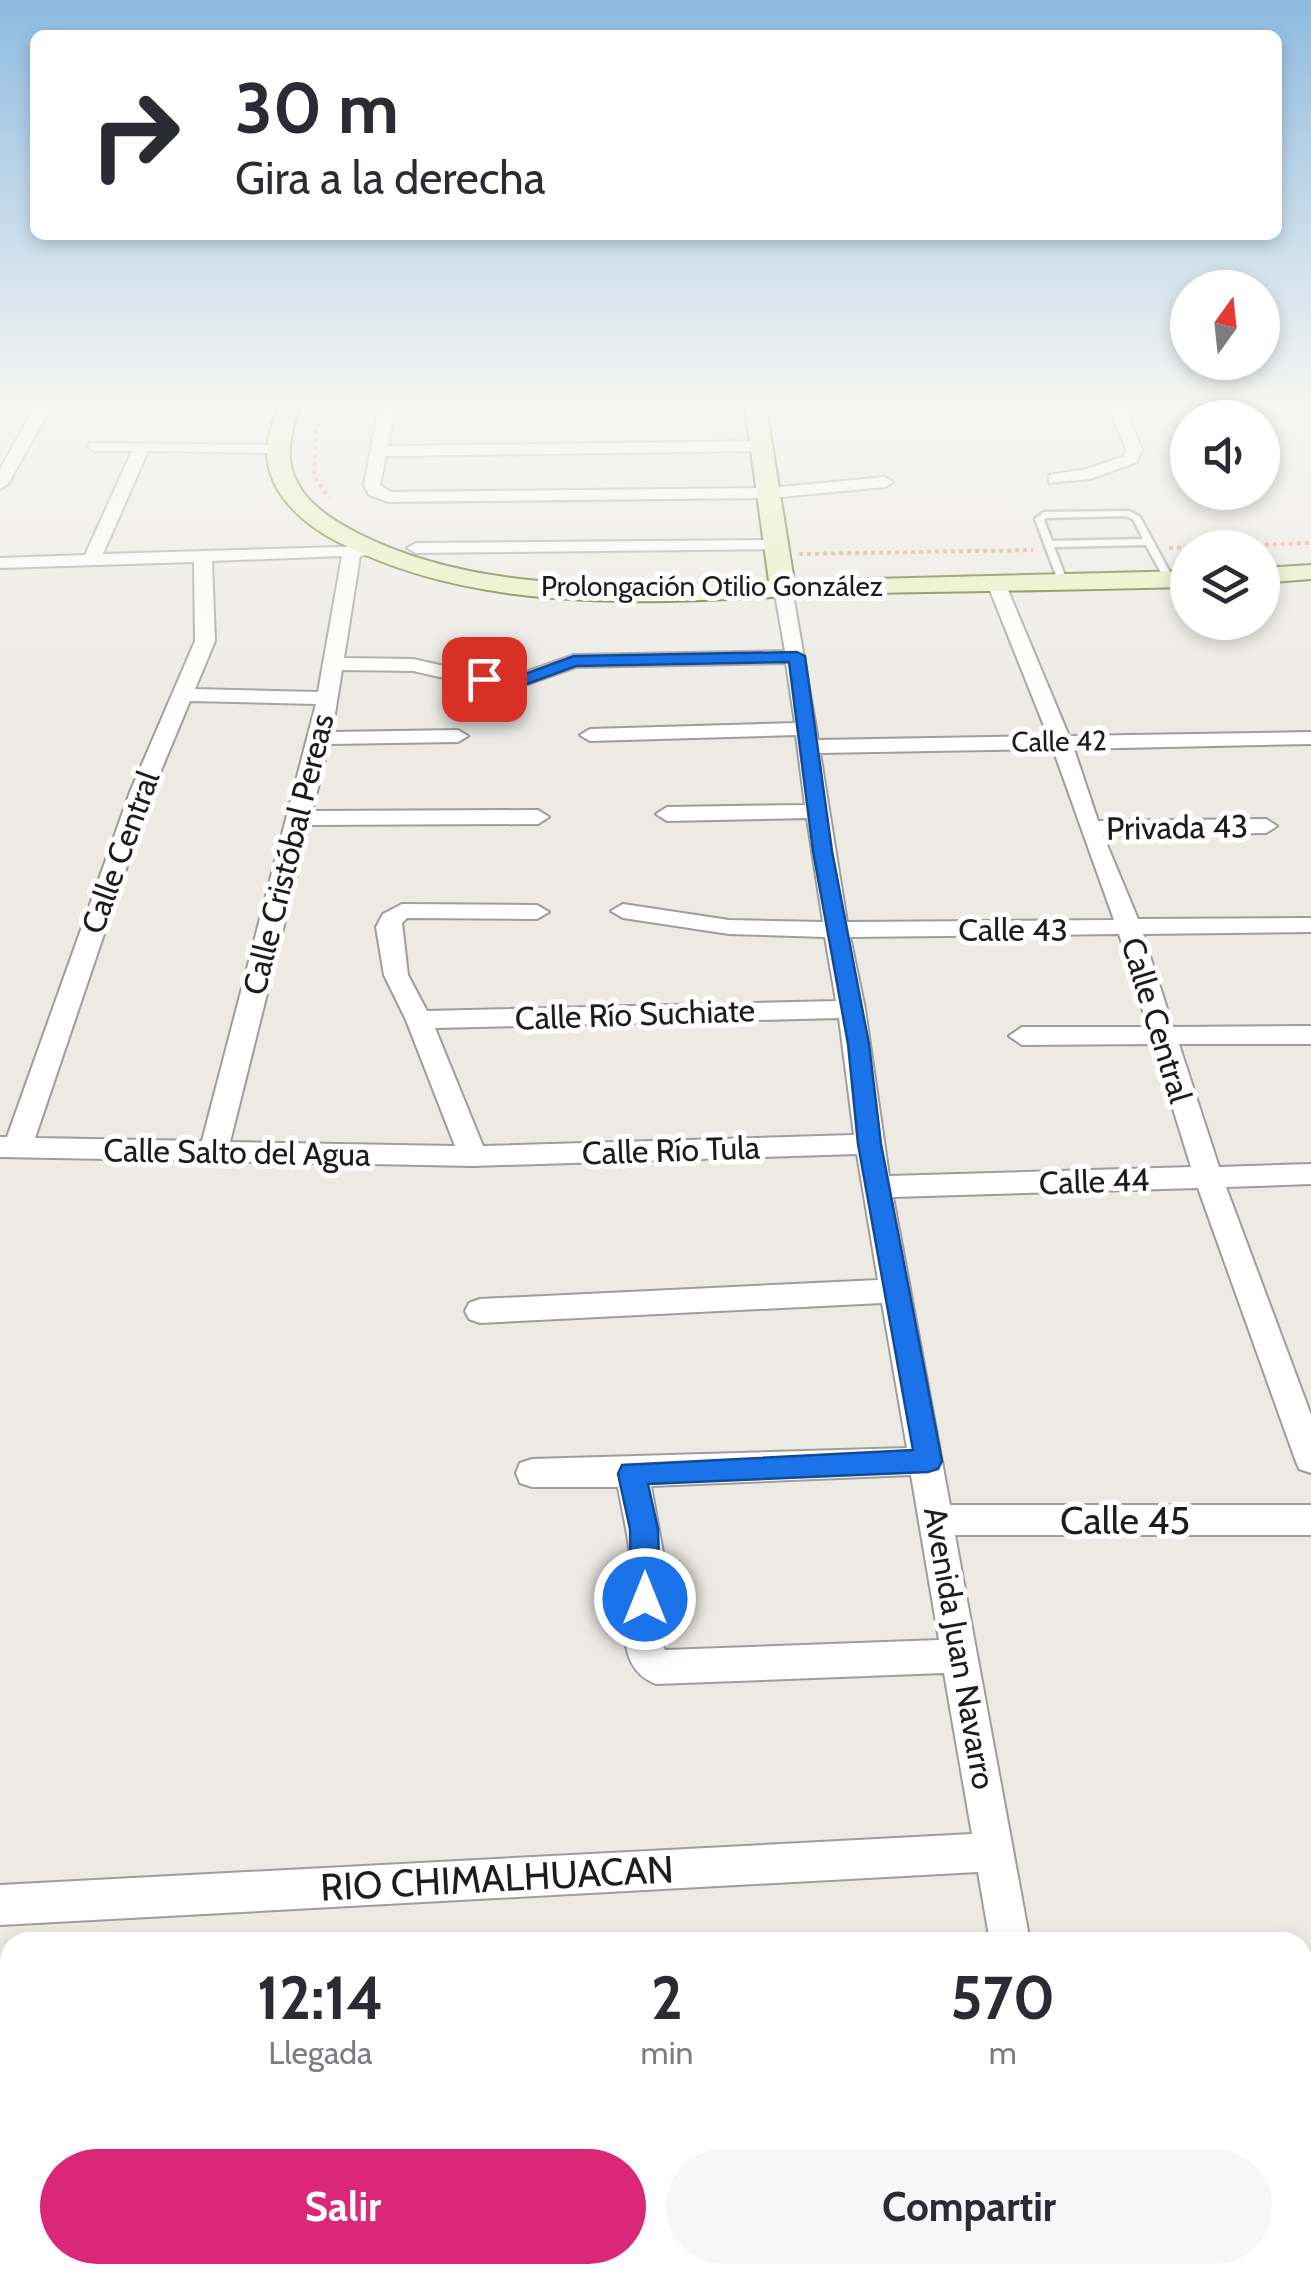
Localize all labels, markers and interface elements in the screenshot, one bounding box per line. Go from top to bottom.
text: 30 m [235,65,399,151]
icon: right [70,70,200,200]
text: Gira a la derecha [235,151,545,205]
north arrow [1170,270,1280,380]
map controls [1170,270,1280,640]
button: sound [1170,400,1280,510]
button: layers [1170,530,1280,640]
street label: Prolongación Otilio González [541,569,883,603]
pin [442,637,527,722]
icon: arrive [457,652,512,707]
street label: Calle Cristóbal Pereas [234,709,342,999]
street label: Calle 42 [1011,723,1107,759]
street label: Calle Central [73,765,168,939]
street label: Privada 43 [1106,806,1248,848]
street label: Calle 43 [958,910,1068,949]
street label: Calle Central [1113,933,1201,1108]
street label: Calle Río Suchiate [514,990,756,1038]
street label: Calle Río Tula [581,1127,761,1173]
street label: Calle Salto del Agua [103,1130,371,1174]
street label: Calle 44 [1038,1160,1150,1202]
street label: Calle 45 [1060,1497,1190,1544]
street label: Avenida Juan Navarro [916,1504,1004,1792]
position arrow [593,1547,697,1651]
street label: RIO CHIMALHUACAN [319,1845,675,1911]
text: 12:14 [257,1961,384,2034]
text: 2 [651,1961,683,2034]
text: 570 [950,1961,1055,2034]
text: Llegada [268,2033,372,2072]
text: min [641,2033,693,2072]
text: m [989,2033,1017,2072]
button: Salir [40,2149,646,2264]
button: Compartir [666,2149,1272,2264]

